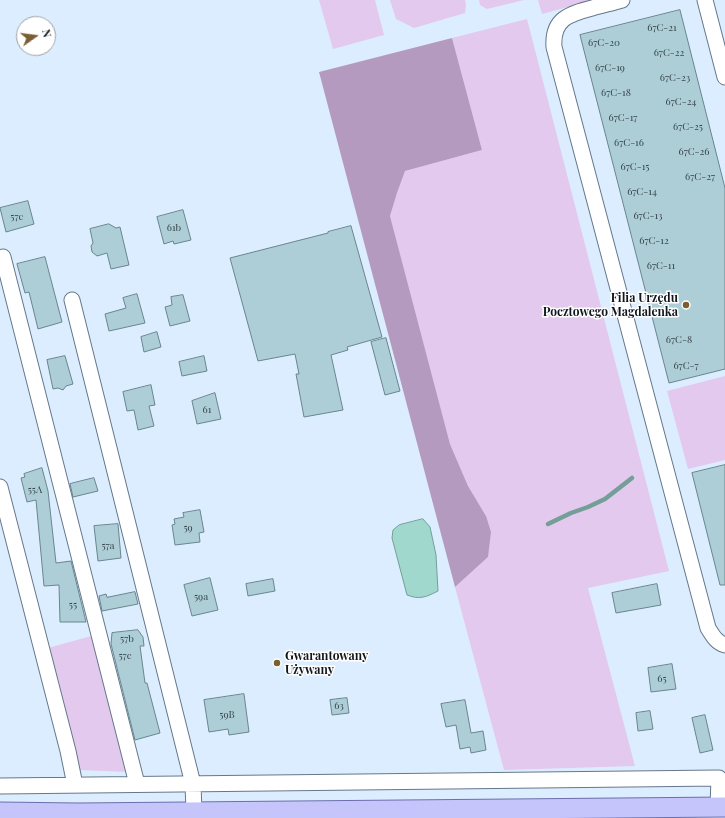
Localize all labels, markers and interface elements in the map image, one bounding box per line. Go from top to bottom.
north arrow [16,16,56,56]
house number: 67C-21 [647,22,677,34]
text: N [39,28,55,39]
house number: 67C-20 [588,37,620,49]
house number: 67C-22 [654,47,684,59]
house number: 67C-19 [595,62,625,74]
house number: 67C-23 [660,72,690,84]
house number: 67C-18 [601,87,631,99]
house number: 67C-24 [666,96,696,108]
house number: 67C-17 [609,112,637,124]
house number: 67C-25 [673,121,703,133]
house number: 67C-16 [614,137,644,149]
house number: 67C-26 [678,146,710,158]
house number: 67C-15 [621,161,649,173]
house number: 67C-27 [685,171,715,183]
house number: 67C-14 [627,186,657,198]
house number: 67C-13 [633,210,663,222]
house number: 57e [10,211,24,223]
house number: 61b [167,222,181,234]
house number: 67C-12 [639,235,669,247]
house number: 67C-11 [647,260,675,272]
place label: Filia Urzędu Pocztowego Magdalenka [543,291,678,319]
marker: Filia Urzędu Pocztowego Magdalenka [681,300,691,310]
house number: 67C-8 [666,334,692,346]
house number: 67C-7 [673,360,699,372]
house number: 61 [203,404,211,416]
house number: 55A [28,484,42,496]
house number: 59 [183,522,193,534]
house number: 57a [101,540,115,552]
house number: 59a [194,591,208,603]
house number: 55 [69,599,77,611]
house number: 57b [120,633,134,645]
place label: Gwarantowany Używany [285,649,368,677]
house number: 57c [118,650,132,662]
marker: Gwarantowany Używany [272,658,282,668]
house number: 65 [657,673,667,685]
house number: 63 [334,700,344,712]
house number: 59B [219,709,235,721]

